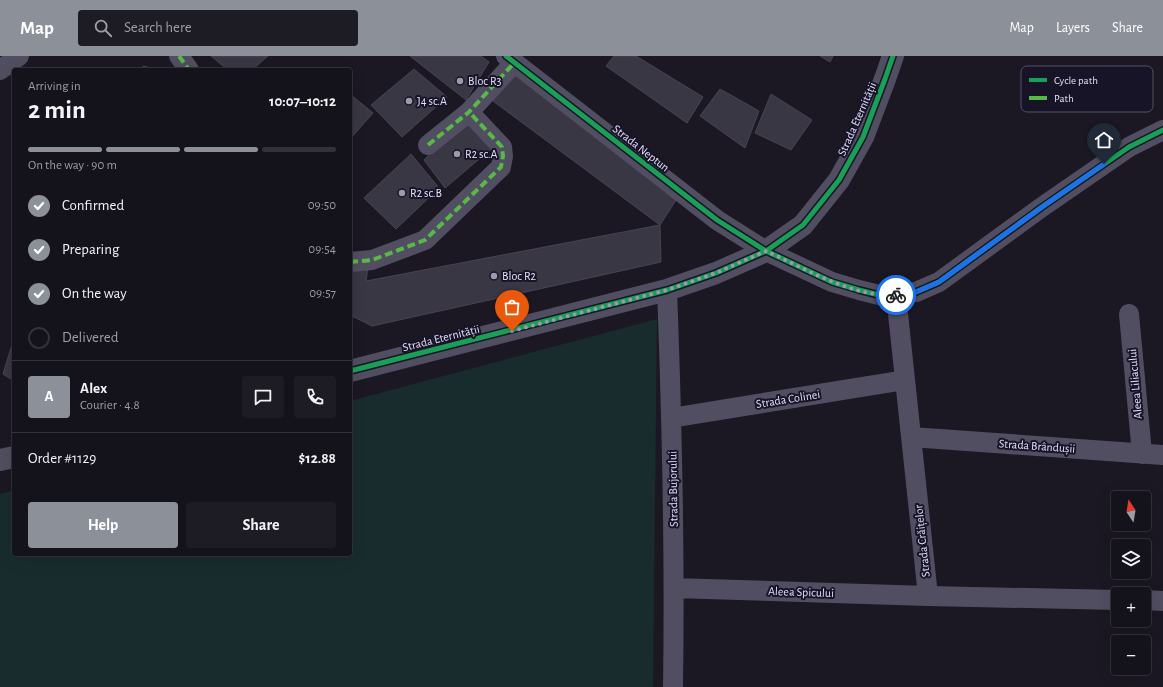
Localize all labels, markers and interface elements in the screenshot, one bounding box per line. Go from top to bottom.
search box [78,10,358,46]
icon: search [92,17,114,39]
text: Map [20,19,54,38]
text: Search here [124,20,192,35]
text: Map [1009,21,1034,35]
text: Layers [1056,21,1090,35]
text: Share [1112,21,1143,35]
legend [1021,66,1153,112]
place label: Bloc R3 [468,75,502,87]
text: Cycle path [1054,75,1098,86]
marker: Bloc R3 [455,76,465,86]
text: Arriving in [28,80,81,93]
street label: Strada Eternității [835,80,880,158]
text: Path [1054,93,1074,104]
text: 10:07–10:12 [269,94,336,109]
place label: J4 sc.A [417,95,447,107]
marker: J4 sc.A [404,96,414,106]
text: 2 min [28,97,86,123]
street label: Strada Neptun [610,122,672,174]
pin [1087,123,1121,164]
icon: home [1093,129,1115,151]
place label: R2 sc.A [465,148,498,160]
marker: R2 sc.A [452,149,462,159]
text: On the way · 90 m [28,159,117,172]
place label: R2 sc.B [410,187,442,199]
marker: R2 sc.B [397,188,407,198]
icon: check [28,195,50,217]
text: Confirmed [62,198,124,213]
text: 09:50 [308,199,336,212]
icon: check [28,239,50,261]
text: Preparing [62,242,119,257]
text: 09:54 [308,243,336,256]
place label: Bloc R2 [502,270,537,282]
marker: Bloc R2 [489,271,499,281]
courier [876,275,916,315]
icon: check [28,283,50,305]
icon: bike [885,284,907,306]
text: On the way [62,286,127,301]
text: 09:57 [309,287,336,300]
pin [495,290,529,331]
icon: bag [501,296,523,318]
street label: Strada Eternității [401,323,481,355]
text: Delivered [62,330,119,345]
street label: Aleea Liliacului [1126,348,1144,420]
button: chat [242,376,284,418]
button: phone [294,376,336,418]
text: Alex [80,381,107,396]
street label: Strada Colinei [755,388,821,410]
text: A [44,389,54,404]
text: Courier · 4.8 [80,399,140,412]
street label: Strada Brândușii [998,437,1076,457]
text: Order #1129 [28,451,96,466]
text: $12.88 [299,451,336,466]
street label: Strada Bujorului [666,451,681,527]
north arrow [1111,491,1151,531]
map controls [1111,491,1151,675]
button: Help [28,502,178,548]
button: Share [186,502,336,548]
street label: Strada Crăițelor [912,504,934,578]
button: layers [1111,539,1151,579]
street label: Aleea Spicului [768,585,834,599]
button: + [1111,587,1151,627]
button: − [1111,635,1151,675]

